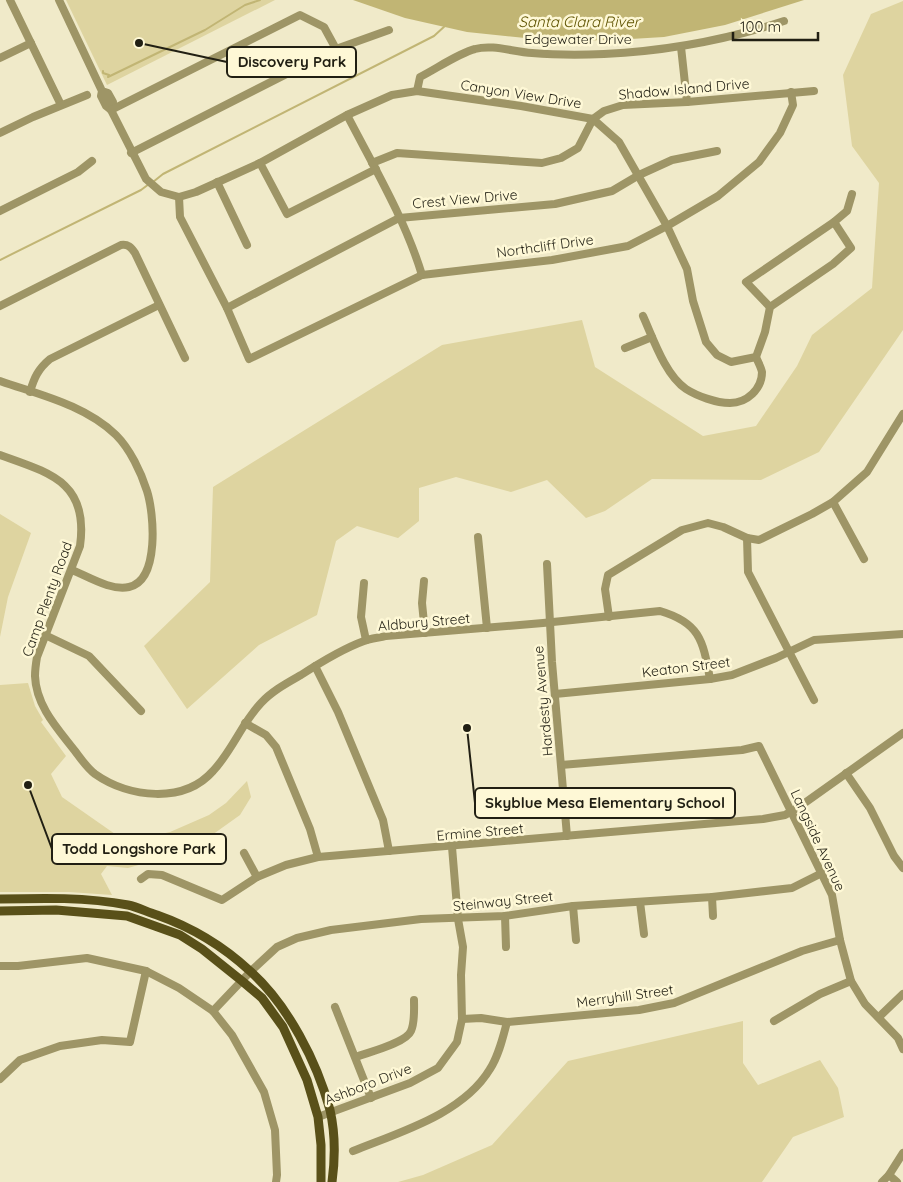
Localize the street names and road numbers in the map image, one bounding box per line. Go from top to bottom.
street label: Edgewater Drive [524,30,632,48]
street label: Shadow Island Drive [618,74,750,104]
street label: Canyon View Drive [459,76,583,112]
street label: Crest View Drive [412,185,518,213]
street label: Northcliff Drive [495,230,595,262]
street label: Camp Plenty Road [18,539,76,659]
street label: Aldbury Street [377,609,471,635]
street label: Hardesty Avenue [529,645,557,757]
street label: Keaton Street [641,653,731,681]
street label: Langside Avenue [787,786,849,894]
street label: Ermine Street [436,819,524,845]
street label: Steinway Street [452,887,554,915]
street label: Merryhill Street [575,980,675,1012]
street label: Ashboro Drive [322,1059,414,1109]

